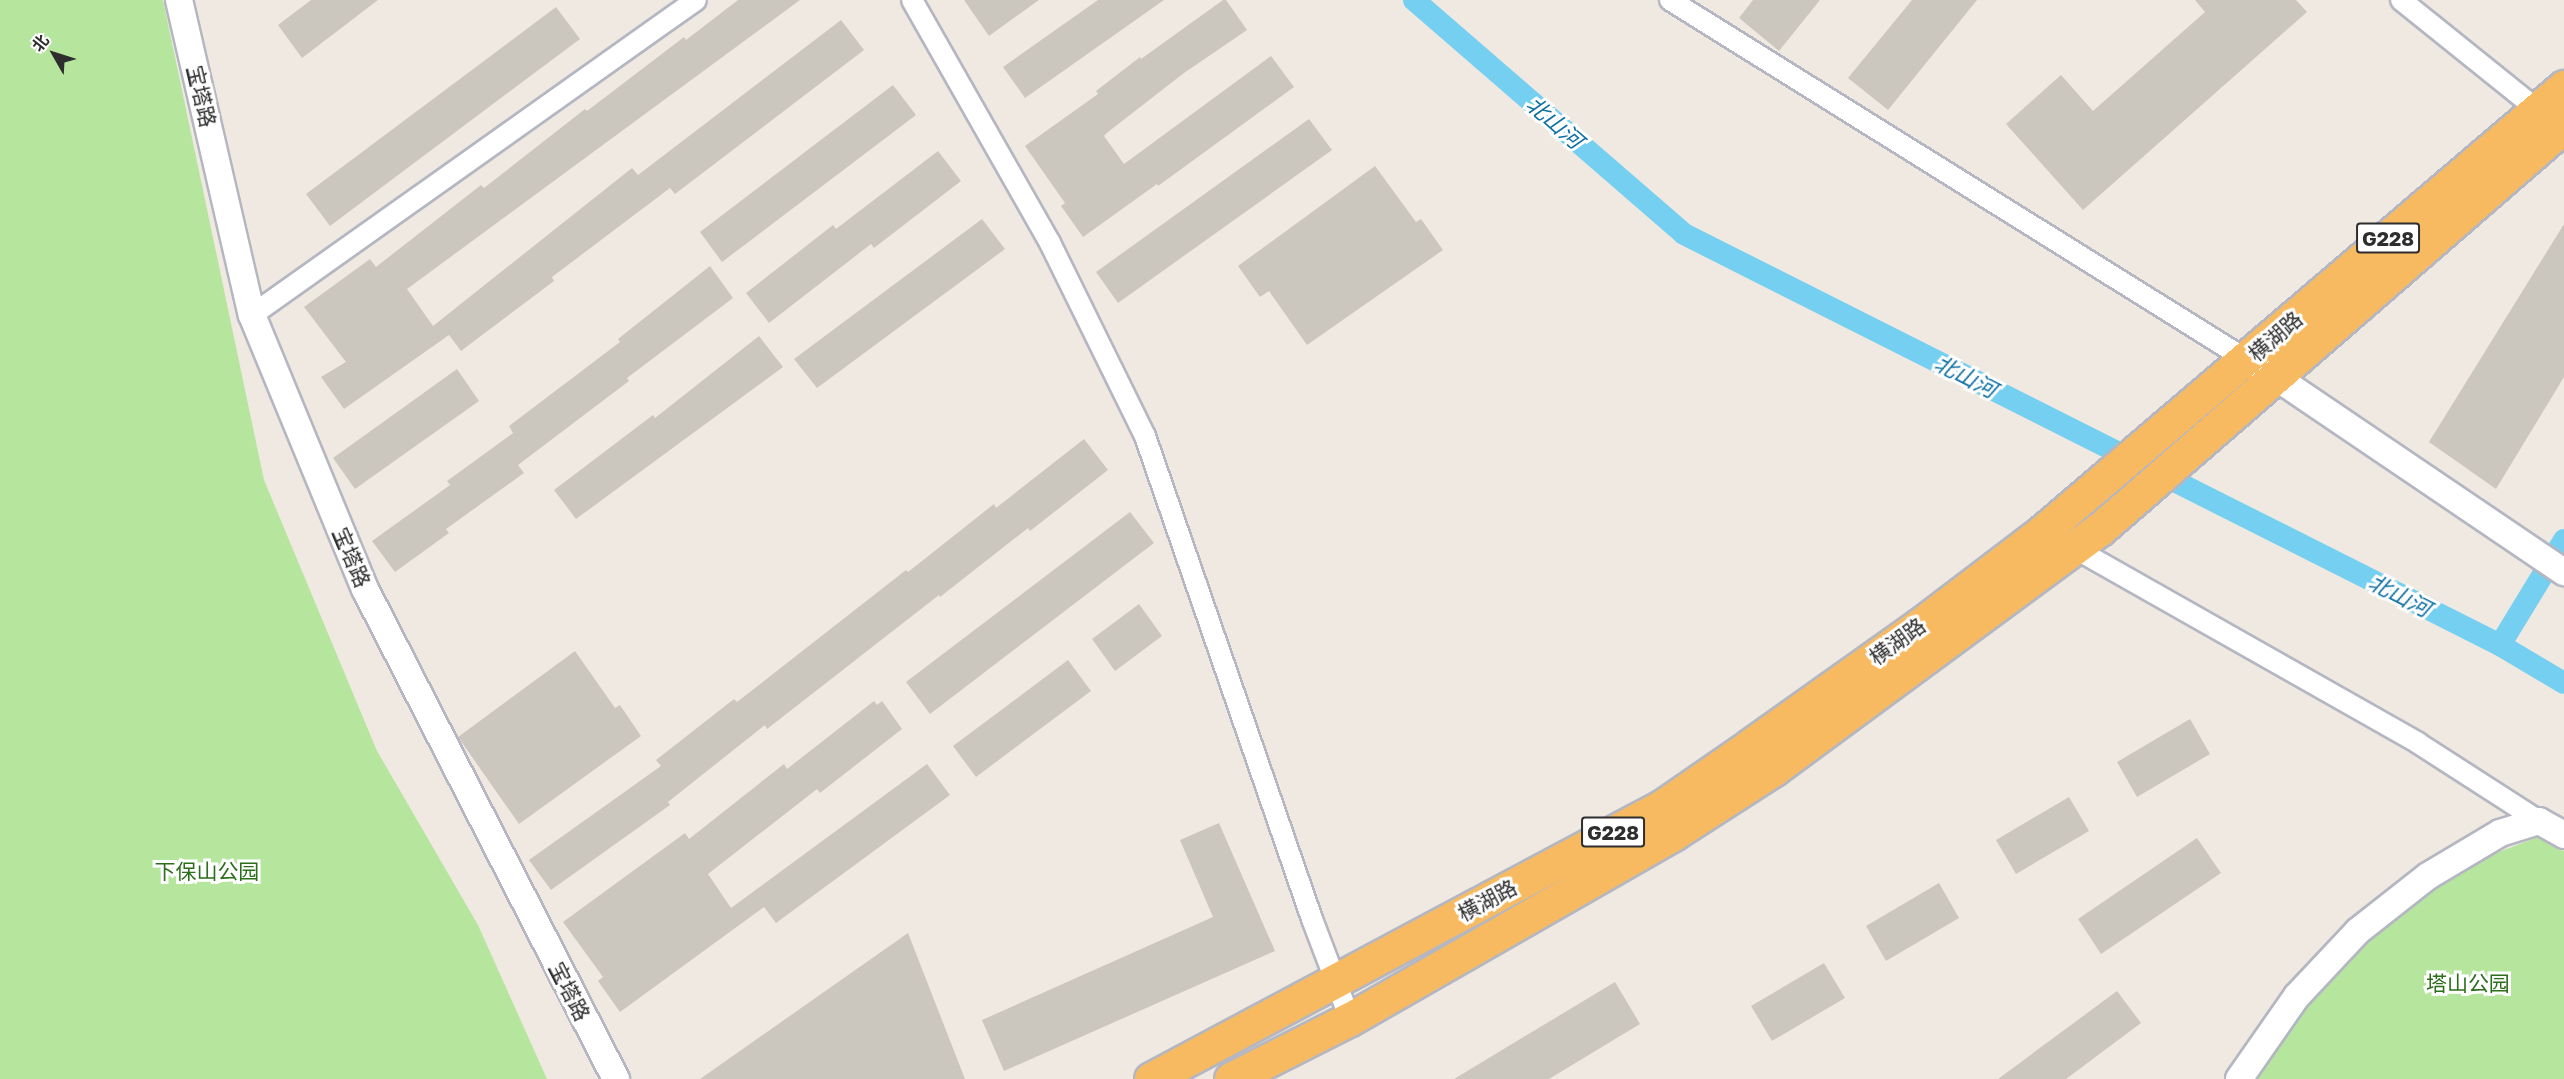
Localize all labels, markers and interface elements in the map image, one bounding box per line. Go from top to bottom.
north arrow [24,24,84,84]
text: 北 [27,30,53,55]
street label: 宝塔路 [183,62,221,130]
water label: 北山河 [1521,90,1589,154]
road number: G228 [2355,221,2421,255]
street label: 横湖路 [2243,306,2307,366]
water label: 北山河 [1931,349,2001,403]
street label: 宝塔路 [328,523,376,591]
water label: 北山河 [2365,568,2435,622]
street label: 横湖路 [1864,612,1930,670]
road number: G228 [1580,815,1646,849]
park label: 下保山公园 [155,858,259,884]
street label: 横湖路 [1453,874,1521,926]
street label: 宝塔路 [544,957,596,1025]
park label: 塔山公园 [2426,970,2510,996]

